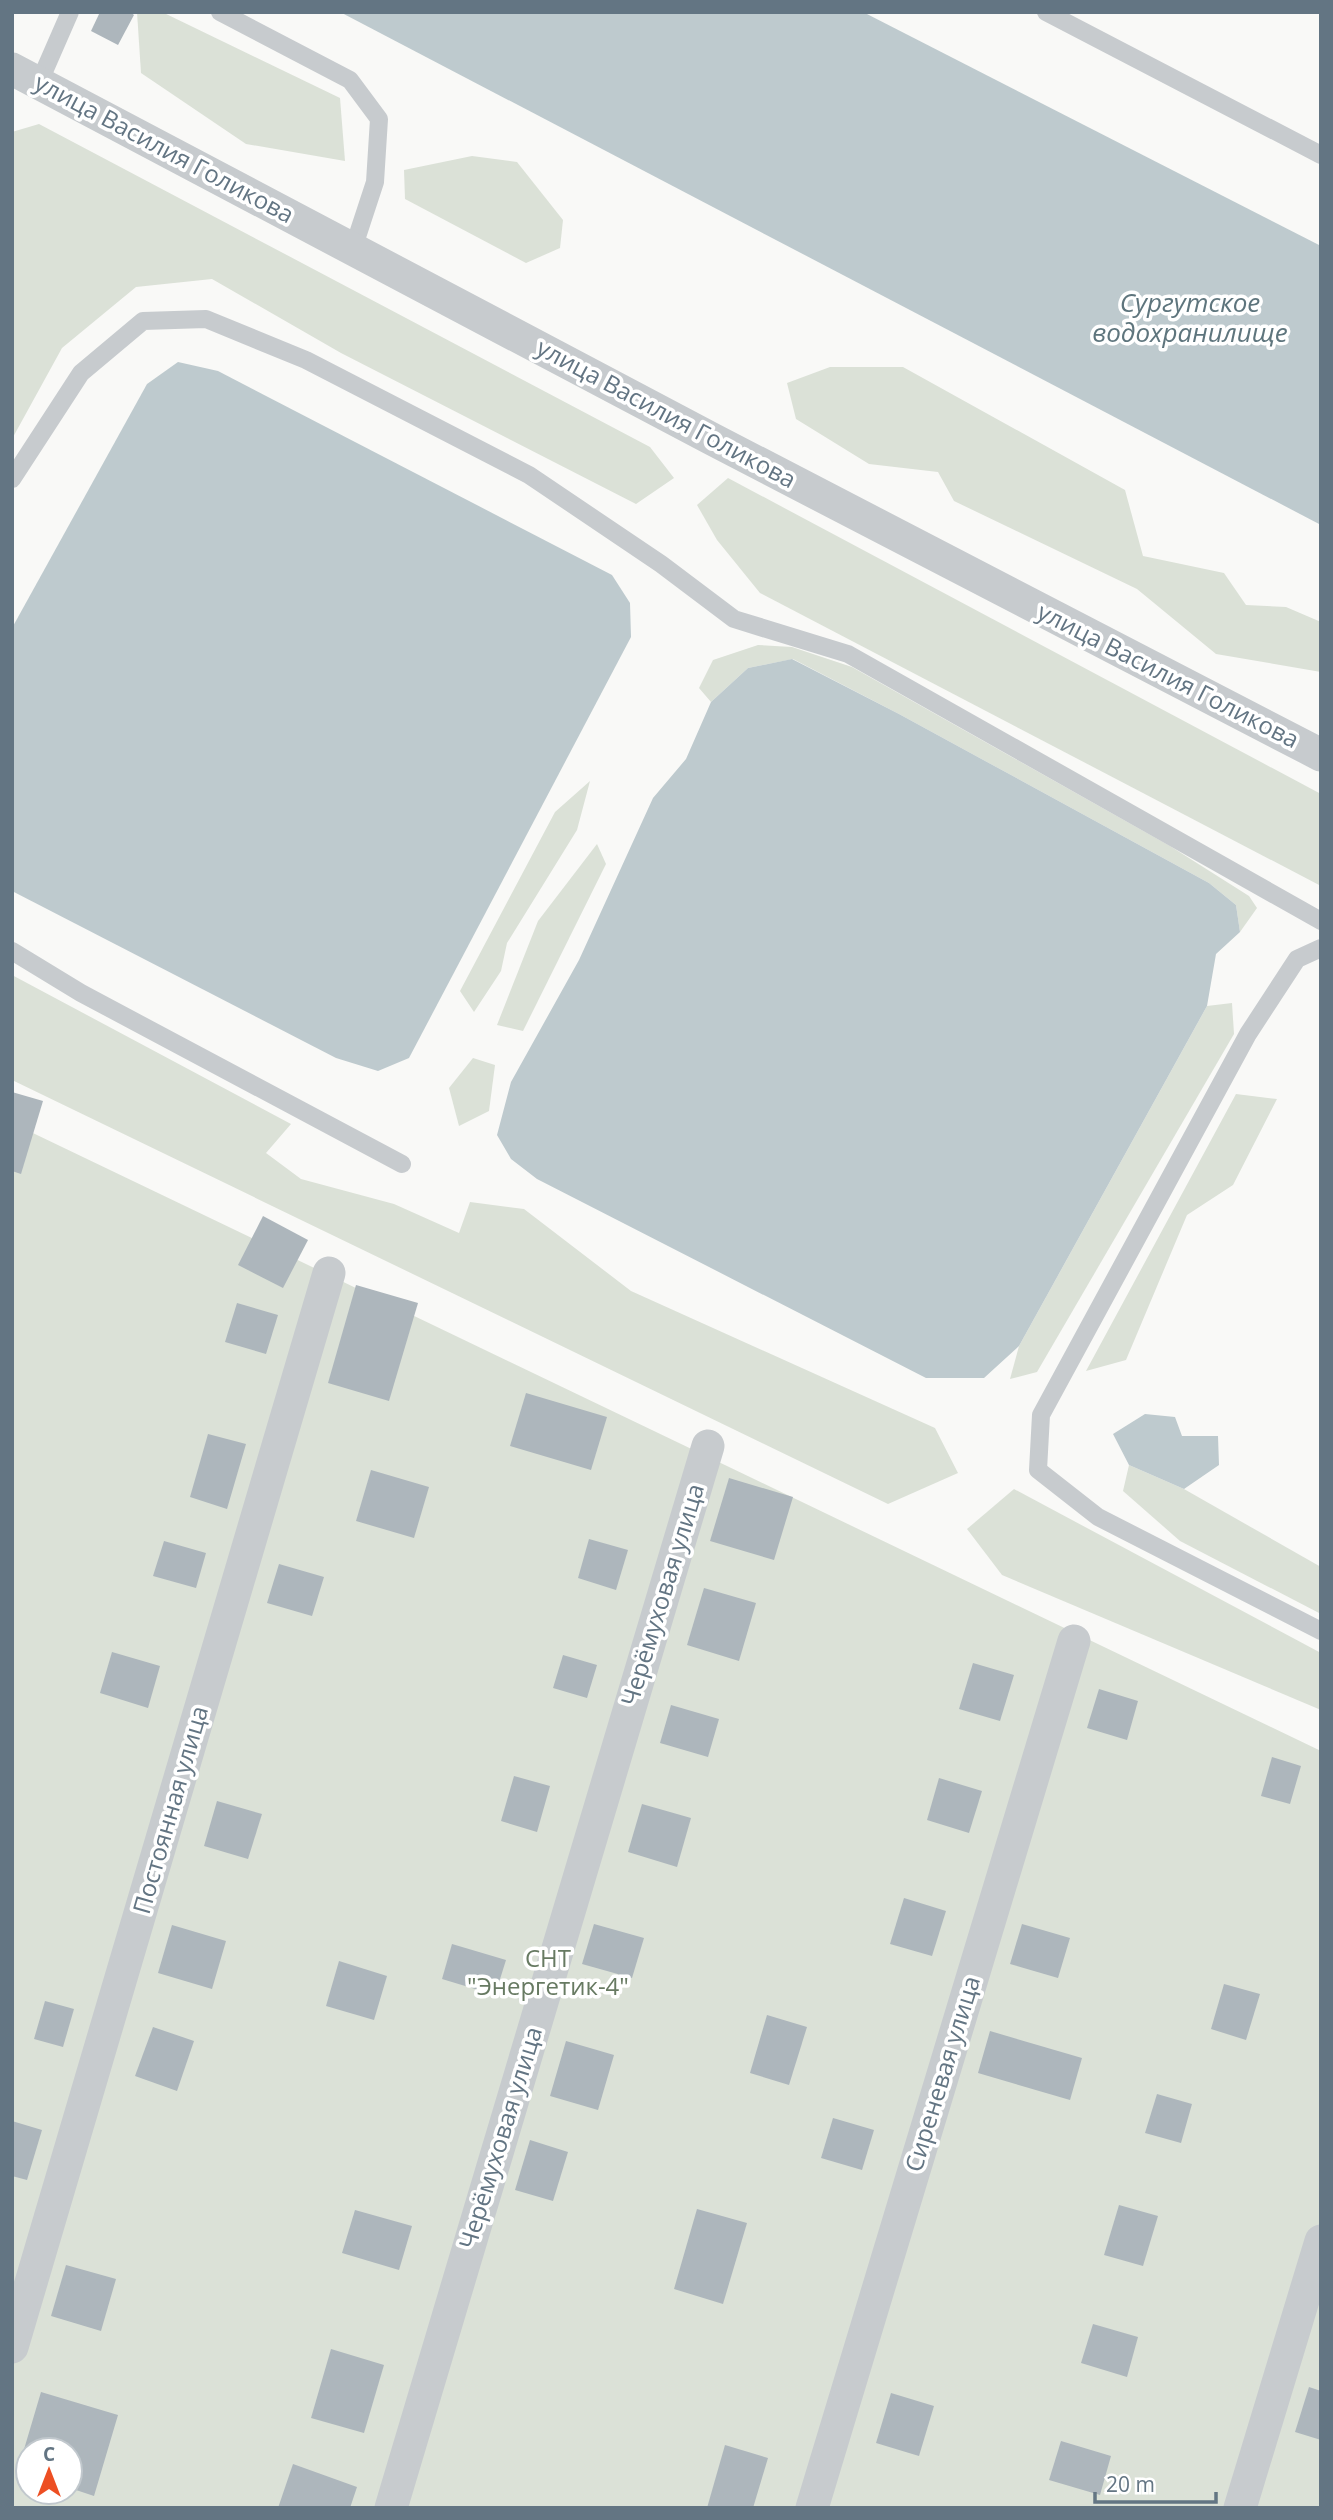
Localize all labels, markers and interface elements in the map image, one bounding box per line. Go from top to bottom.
street label: улица Василия Голикова [29,65,300,230]
water label: Сургутское водохранилище [1092,284,1288,350]
street label: улица Василия Голикова [531,330,802,495]
street label: улица Василия Голикова [1032,594,1305,755]
street label: Черёмуховая улица [612,1479,711,1710]
street label: Постоянная улица [124,1702,215,1917]
park label: СНТ "Энергетик-4" [467,1941,629,2002]
street label: Сиреневая улица [896,1972,987,2176]
street label: Черёмуховая улица [450,2022,549,2253]
north arrow [14,2436,84,2506]
text: С [43,2441,55,2467]
scale bar [1095,2460,1216,2504]
text: 20 m [1106,2470,1155,2498]

